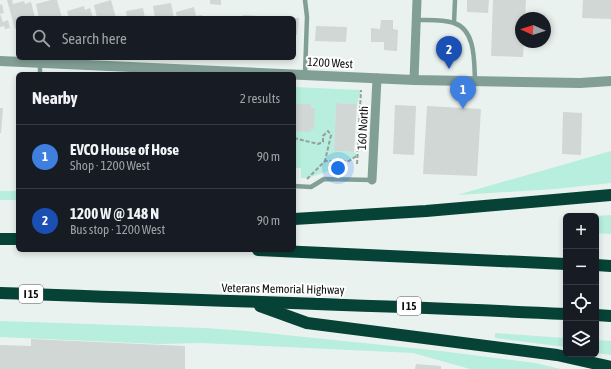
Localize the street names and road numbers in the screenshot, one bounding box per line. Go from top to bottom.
street label: 1200 West [307,55,354,71]
street label: 160 North [355,106,371,150]
street label: Veterans Memorial Highway [221,281,345,297]
road number: I 15 [19,285,43,303]
road number: I 15 [397,297,421,315]

